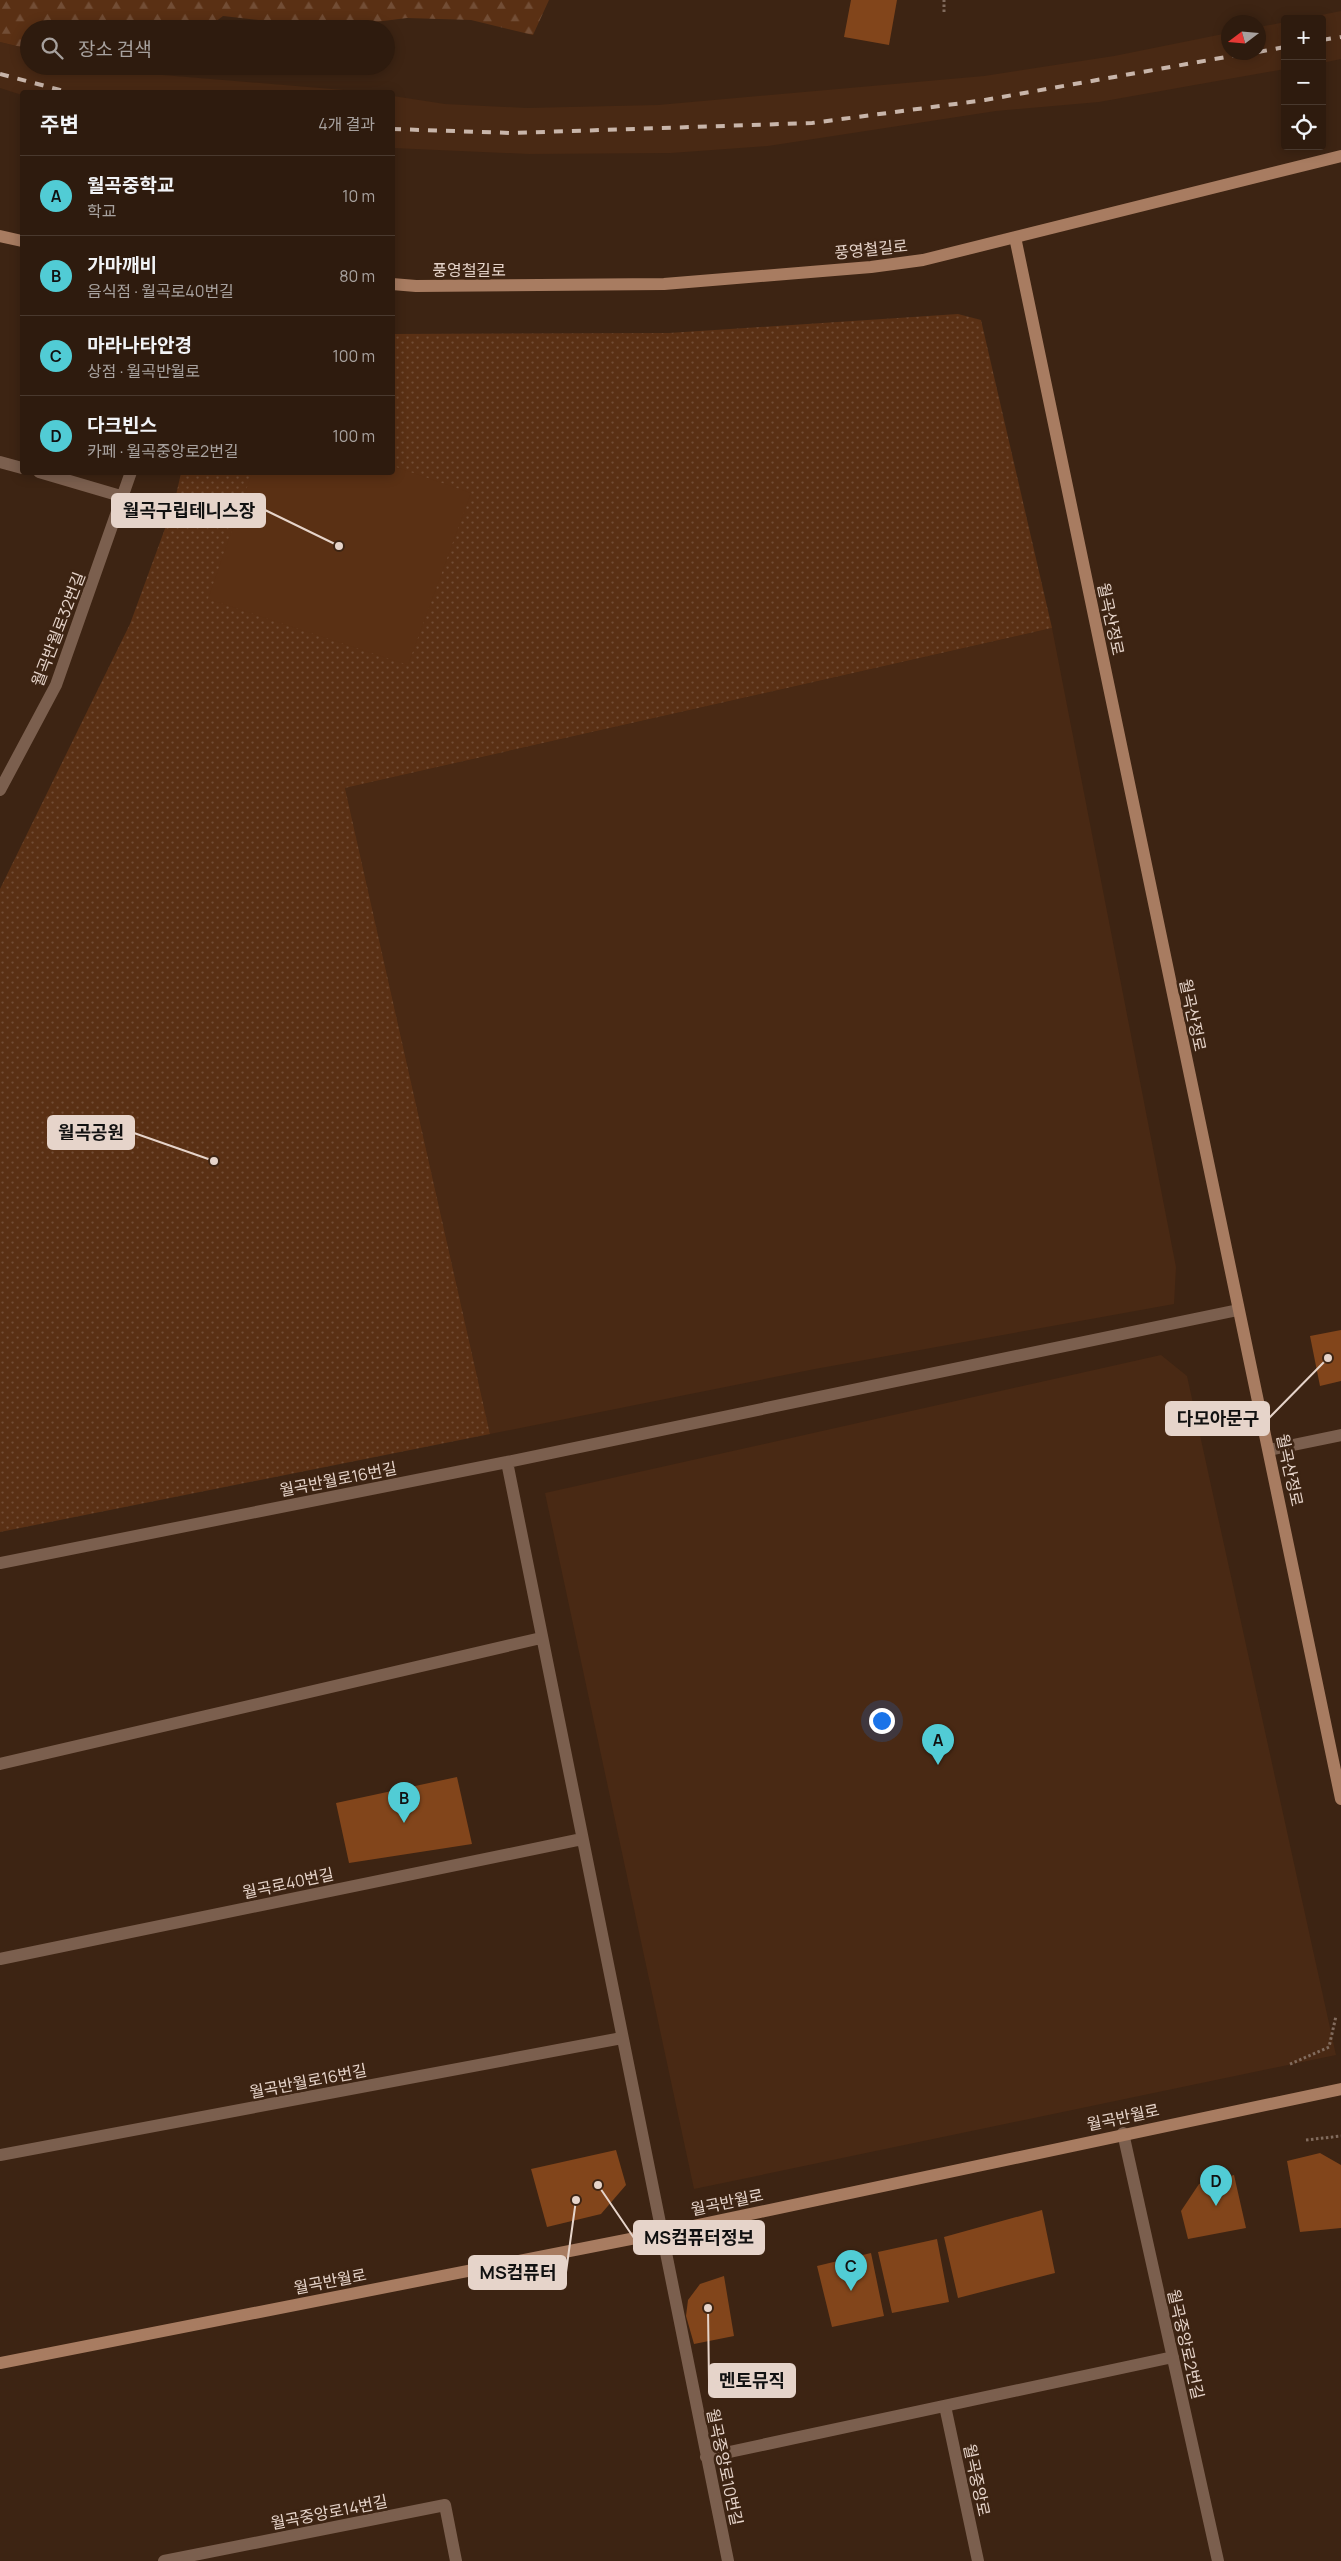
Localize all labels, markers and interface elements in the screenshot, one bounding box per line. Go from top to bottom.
north arrow [1221,15,1266,60]
map controls [1281,15,1326,150]
button: + [1281,15,1326,60]
search box [20,20,395,75]
icon: search [38,34,66,62]
text: 장소 검색 [78,36,152,62]
button: − [1281,60,1326,105]
button: locate [1281,105,1326,150]
text: 주변 [40,110,79,138]
text: 4개 결과 [318,113,375,135]
text: 월곡중학교 [87,172,174,198]
text: A [51,185,61,207]
text: 10 m [342,185,375,207]
text: 학교 [87,200,116,222]
street label: 풍영철길로 [833,234,909,264]
text: 가마깨비 [87,252,157,278]
street label: 풍영철길로 [432,259,506,281]
text: B [51,265,61,287]
text: 80 m [339,265,375,287]
text: 음식점 · 월곡로40번길 [87,280,234,302]
text: 마라나타안경 [87,332,192,358]
text: C [50,345,62,367]
text: 100 m [332,345,375,367]
text: 상점 · 월곡반월로 [87,360,200,382]
text: 다크빈스 [87,412,157,438]
text: D [50,425,62,447]
text: 100 m [332,425,375,447]
text: 카페 · 월곡중앙로2번길 [87,440,239,462]
callout: 월곡구립테니스장 [112,494,265,527]
text: 월곡구립테니스장 [123,498,256,522]
street label: 월곡반월로32번길 [26,569,90,689]
street label: 월곡산정로 [1093,581,1129,658]
street label: 월곡산정로 [1175,977,1211,1054]
callout: 월곡공원 [48,1116,134,1149]
text: 월곡공원 [58,1120,124,1144]
callout: 다모아문구 [1166,1402,1269,1435]
text: 다모아문구 [1177,1406,1259,1430]
street label: 월곡산정로 [1272,1432,1308,1509]
street label: 월곡반월로16번길 [277,1457,399,1501]
your location [869,1708,895,1734]
pin: A [922,1724,954,1765]
pin: B [388,1782,420,1823]
street label: 월곡로40번길 [240,1863,336,1903]
street label: 월곡반월로16번길 [247,2059,369,2103]
street label: 월곡반월로 [1085,2099,1162,2135]
pin: D [1200,2165,1232,2206]
street label: 월곡반월로 [689,2184,766,2220]
callout: MS컴퓨터정보 [634,2221,764,2254]
text: MS컴퓨터정보 [644,2225,754,2249]
pin: C [835,2250,867,2291]
callout: MS컴퓨터 [469,2256,566,2289]
text: MS컴퓨터 [480,2260,556,2284]
street label: 월곡반월로 [292,2263,368,2299]
street label: 월곡중앙로2번길 [1163,2287,1209,2401]
callout: 멘토뮤직 [709,2364,795,2397]
text: 멘토뮤직 [719,2368,785,2392]
street label: 월곡중앙로10번길 [702,2406,748,2528]
street label: 월곡중앙로 [959,2442,995,2519]
street label: 월곡중앙로14번길 [269,2490,389,2534]

